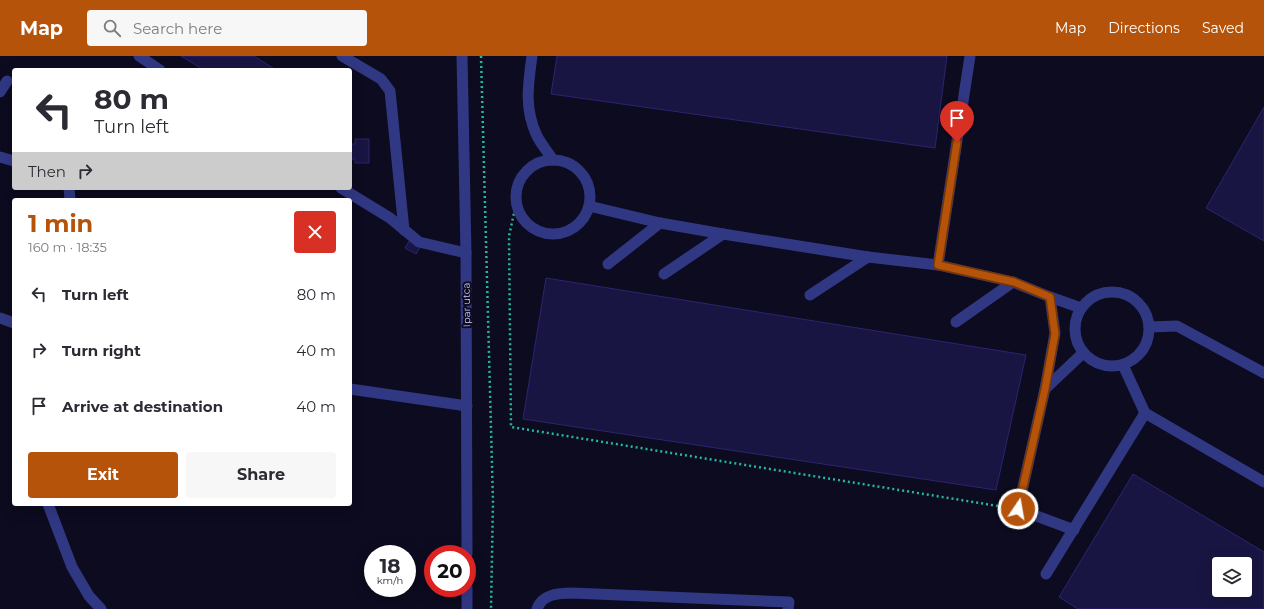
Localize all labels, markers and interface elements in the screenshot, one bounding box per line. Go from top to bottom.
search box [87,10,367,46]
text: Map [20,17,63,40]
icon: search [101,17,123,39]
text: Search here [133,19,222,38]
text: Map [1055,19,1086,37]
text: Directions [1108,19,1180,37]
text: Saved [1202,19,1244,37]
text: 80 m [94,82,169,116]
icon: left [28,84,80,136]
pin [940,101,974,142]
icon: arrive [946,107,968,129]
text: Turn left [94,116,169,138]
icon: right [74,160,96,182]
text: Then [28,162,66,181]
text: 1 min [28,209,93,238]
button: close [294,211,336,253]
text: 160 m · 18:35 [28,239,107,255]
icon: left [28,283,50,305]
street label: Ipar utca [460,283,473,327]
text: Turn left [62,285,129,304]
text: 80 m [297,285,336,304]
icon: right [28,339,50,361]
text: Turn right [62,341,141,360]
text: 40 m [296,341,336,360]
icon: arrive [28,395,50,417]
text: Arrive at destination [62,397,223,416]
text: 40 m [296,397,336,416]
button: Exit [28,452,178,498]
button: Share [186,452,336,498]
position arrow [997,488,1039,530]
speed limit sign: 20 [424,545,476,597]
text: 18 [379,554,401,578]
map controls [1212,557,1252,597]
button: layers [1212,557,1252,597]
text: km/h [377,574,403,587]

